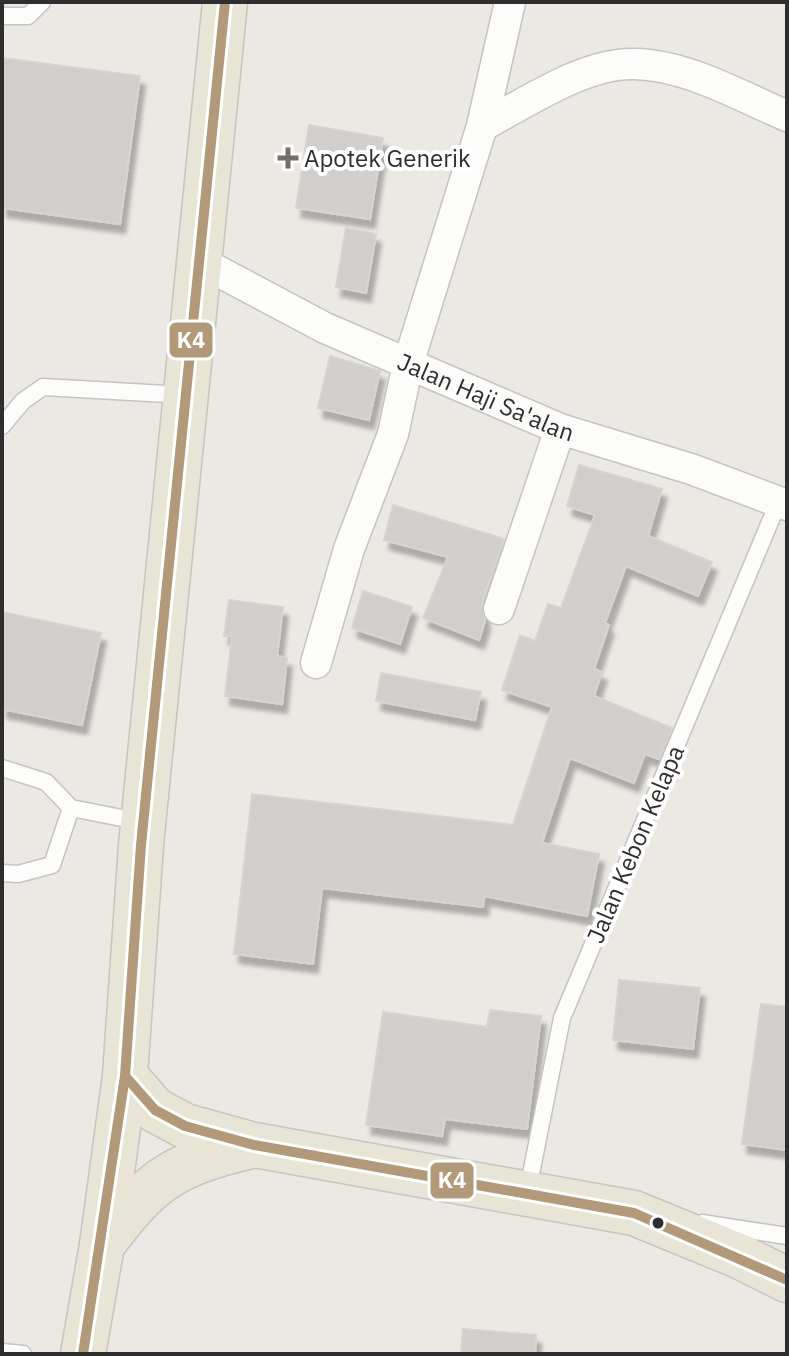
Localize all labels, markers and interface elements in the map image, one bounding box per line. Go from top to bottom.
place label: Apotek Generik [304,142,471,174]
marker: Apotek Generik [279,149,297,167]
line badge: K4 [168,321,214,359]
text: K4 [177,325,205,354]
street label: Jalan Haji Sa'alan [393,345,578,448]
street label: Jalan Kebon Kelapa [579,740,691,948]
line badge: K4 [429,1161,475,1200]
text: K4 [438,1165,466,1194]
unlabelled marker [650,1215,666,1231]

